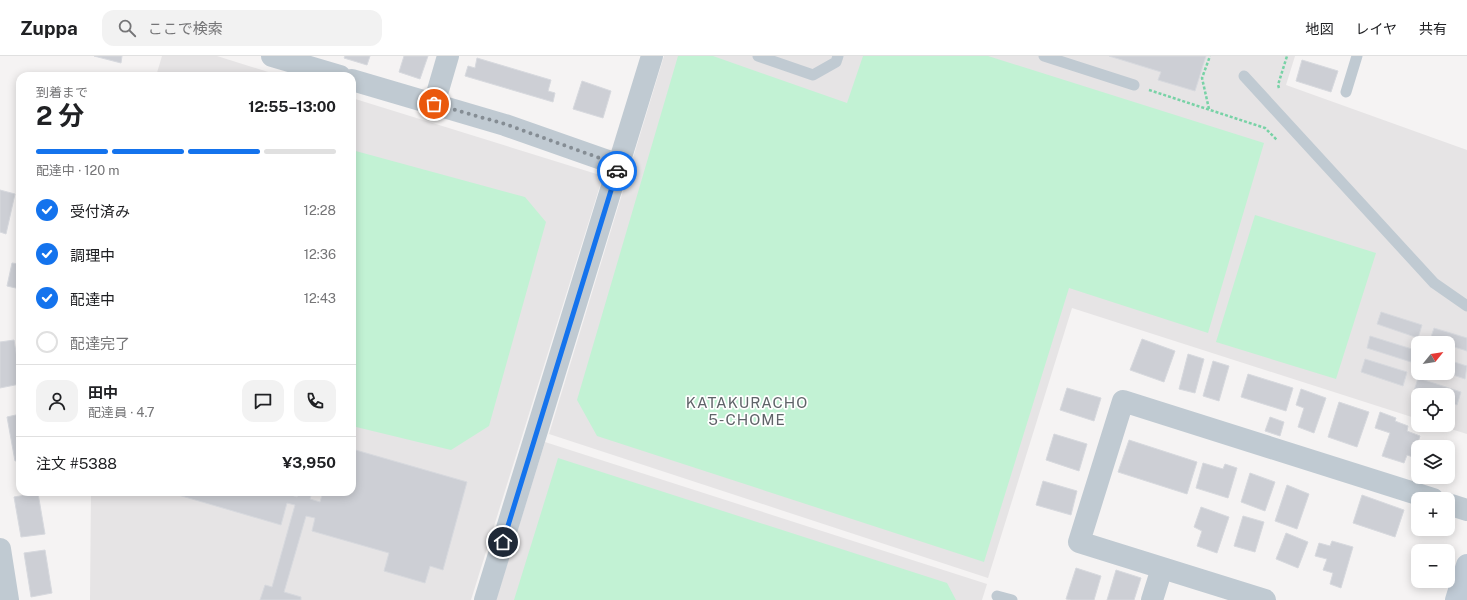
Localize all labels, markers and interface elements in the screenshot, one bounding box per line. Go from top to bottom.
search box [102,10,382,46]
text: Zuppa [20,17,78,39]
icon: search [116,17,138,39]
text: ここで検索 [148,20,223,37]
text: 地図 [1305,21,1333,37]
text: レイヤ [1355,21,1397,37]
text: 共有 [1419,21,1447,37]
text: 到着まで [36,85,88,100]
pin [417,87,451,121]
icon: bag [423,93,445,115]
text: 12:55–13:00 [248,98,336,115]
text: 2 分 [36,100,84,131]
courier [597,151,637,191]
icon: car [606,160,628,182]
text: 配達中 · 120 m [36,163,120,178]
icon: check [36,199,58,221]
text: 受付済み [70,203,130,220]
text: 12:28 [304,203,336,218]
icon: check [36,243,58,265]
text: 調理中 [70,247,115,264]
text: 12:36 [304,247,336,262]
icon: check [36,287,58,309]
text: 配達中 [70,291,115,308]
text: 12:43 [304,291,336,306]
text: 配達完了 [70,335,130,352]
north arrow [1411,336,1455,380]
map controls [1411,336,1455,588]
button: person [36,380,78,422]
button: chat [242,380,284,422]
button: phone [294,380,336,422]
text: 田中 [88,384,118,401]
button: locate [1411,388,1455,432]
district label: KATAKURACHO 5-CHOME [686,394,808,428]
text: 配達員 · 4.7 [88,405,154,420]
button: layers [1411,440,1455,484]
text: ¥3,950 [282,454,336,471]
text: 注文 #5388 [36,455,117,472]
button: + [1411,492,1455,536]
pin [486,525,520,559]
icon: home [492,531,514,553]
button: − [1411,544,1455,588]

